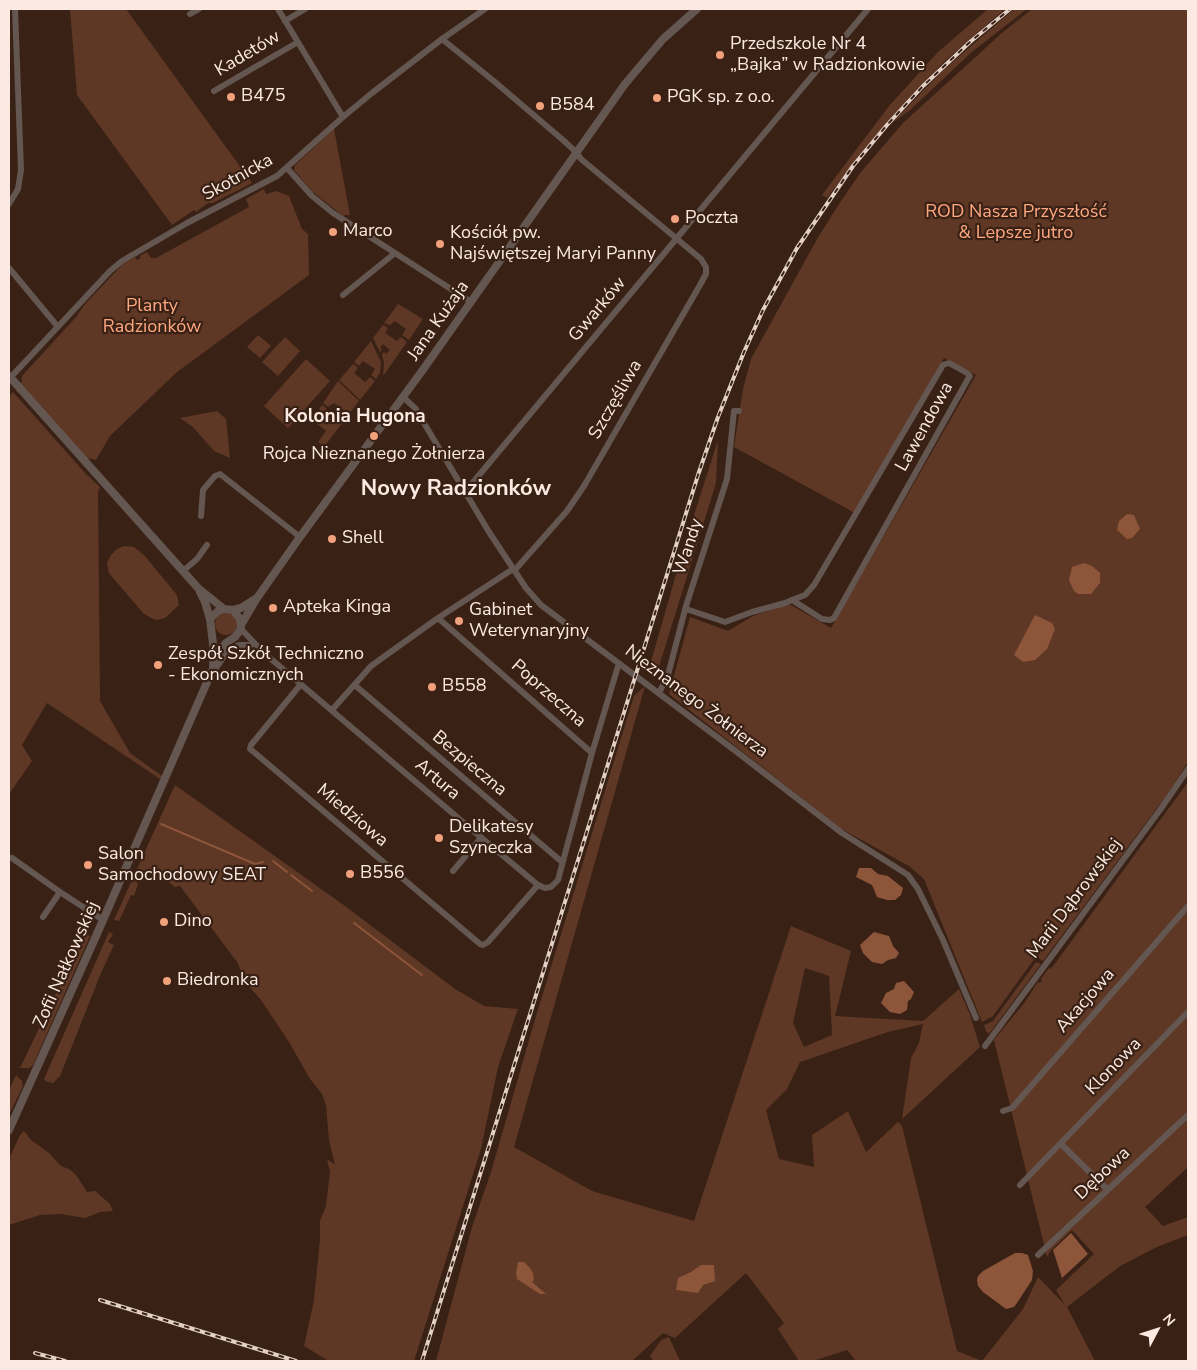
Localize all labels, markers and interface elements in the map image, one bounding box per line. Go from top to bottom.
street label: Kadetów [212,26,284,82]
place label: Przedszkole Nr 4 „Bajka” w Radzionkowie [730,34,925,76]
marker: Przedszkole Nr 4 „Bajka” w Radzionkowie [714,49,726,61]
place label: B475 [241,86,286,108]
place label: PGK sp. z o.o. [667,87,775,109]
marker: B475 [225,91,237,103]
marker: PGK sp. z o.o. [651,92,663,104]
place label: B584 [550,95,595,117]
marker: B584 [534,100,546,112]
street label: Skotnicka [199,150,277,206]
park label: ROD Nasza Przyszłość & Lepsze jutro [925,202,1107,244]
place label: Poczta [685,208,739,230]
marker: Poczta [669,213,681,225]
place label: Marco [343,221,392,243]
place label: Kościół pw. Najświętszej Maryi Panny [450,223,656,266]
marker: Marco [327,226,339,238]
marker: Kościół pw. Najświętszej Maryi Panny [434,238,446,250]
street label: Gwarków [565,273,631,347]
street label: Jana Kużaja [404,277,474,365]
park label: Planty Radzionków [103,296,201,338]
street label: Szczęśliwa [585,357,647,443]
street label: Lawendowa [892,379,958,475]
district label: Kolonia Hugona [284,406,426,428]
marker: Rojca Nieznanego Żołnierza [368,430,380,442]
place label: Rojca Nieznanego Żołnierza [263,444,485,466]
district label: Nowy Radzionków [361,477,551,503]
street label: Wandy [670,516,708,578]
place label: Shell [342,528,384,550]
marker: Shell [326,533,338,545]
place label: Apteka Kinga [283,597,391,619]
place label: Gabinet Weterynaryjny [469,600,589,642]
marker: Apteka Kinga [267,602,279,614]
marker: Gabinet Weterynaryjny [453,615,465,627]
street label: Nieznanego Żołnierza [620,641,772,763]
place label: Zespół Szkół Techniczno - Ekonomicznych [168,644,364,686]
street label: Poprzeczna [506,656,590,732]
marker: Zespół Szkół Techniczno - Ekonomicznych [152,659,164,671]
place label: B558 [442,676,487,698]
marker: B558 [426,681,438,693]
street label: Bezpieczna [427,727,511,801]
street label: Artura [410,755,464,805]
street label: Miedziowa [312,780,392,852]
place label: Delikatesy Szyneczka [449,817,533,860]
marker: Delikatesy Szyneczka [433,832,445,844]
street label: Marii Dąbrowskiej [1023,835,1127,963]
place label: Salon Samochodowy SEAT [98,844,266,886]
marker: Salon Samochodowy SEAT [82,859,94,871]
place label: B556 [360,863,405,885]
marker: B556 [344,868,356,880]
street label: Zofii Nałkowskiej [29,898,105,1032]
place label: Dino [174,911,212,933]
marker: Dino [158,916,170,928]
street label: Akacjowa [1052,964,1120,1038]
place label: Biedronka [177,970,258,992]
marker: Biedronka [161,975,173,987]
street label: Klonowa [1082,1034,1146,1100]
street label: Dębowa [1071,1143,1135,1205]
north arrow [1132,1305,1182,1355]
text: N [1158,1310,1180,1330]

